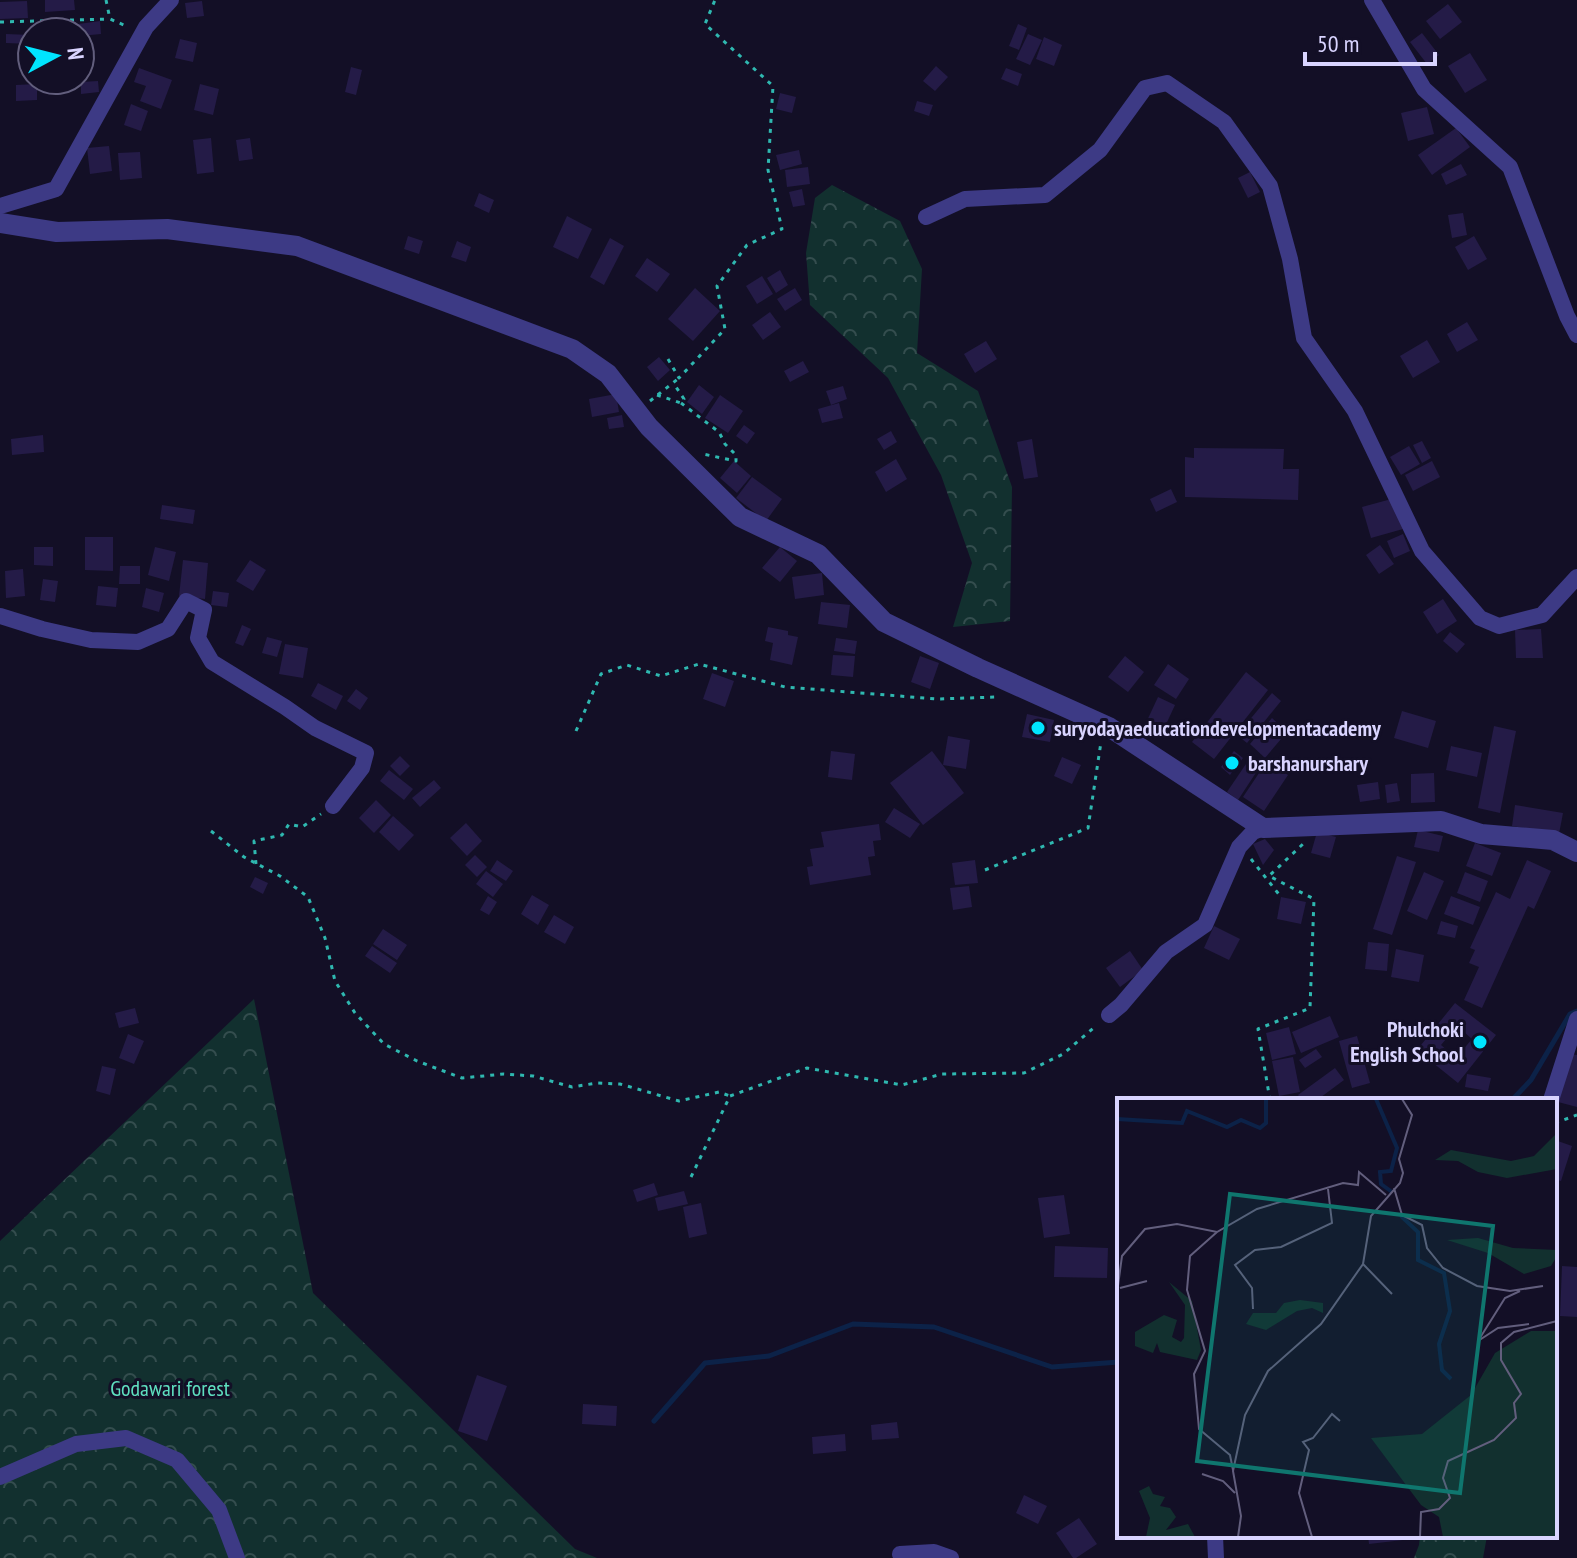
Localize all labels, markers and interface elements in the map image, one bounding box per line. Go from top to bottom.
north arrow [16,16,96,96]
scale bar [1305,16,1435,66]
text: 50 m [1317,28,1359,59]
text: N [61,46,90,61]
place label: suryodayaeducationdevelopmentacademy [1054,714,1382,742]
marker: suryodayaeducationdevelopmentacademy [1029,719,1047,737]
place label: barshanurshary [1248,749,1369,777]
marker: barshanurshary [1223,754,1241,772]
place label: Phulchoki English School [1350,1015,1465,1068]
marker: Phulchoki English School [1471,1033,1489,1051]
inset map [1117,1098,1557,1538]
park label: Godawari forest [110,1374,230,1402]

